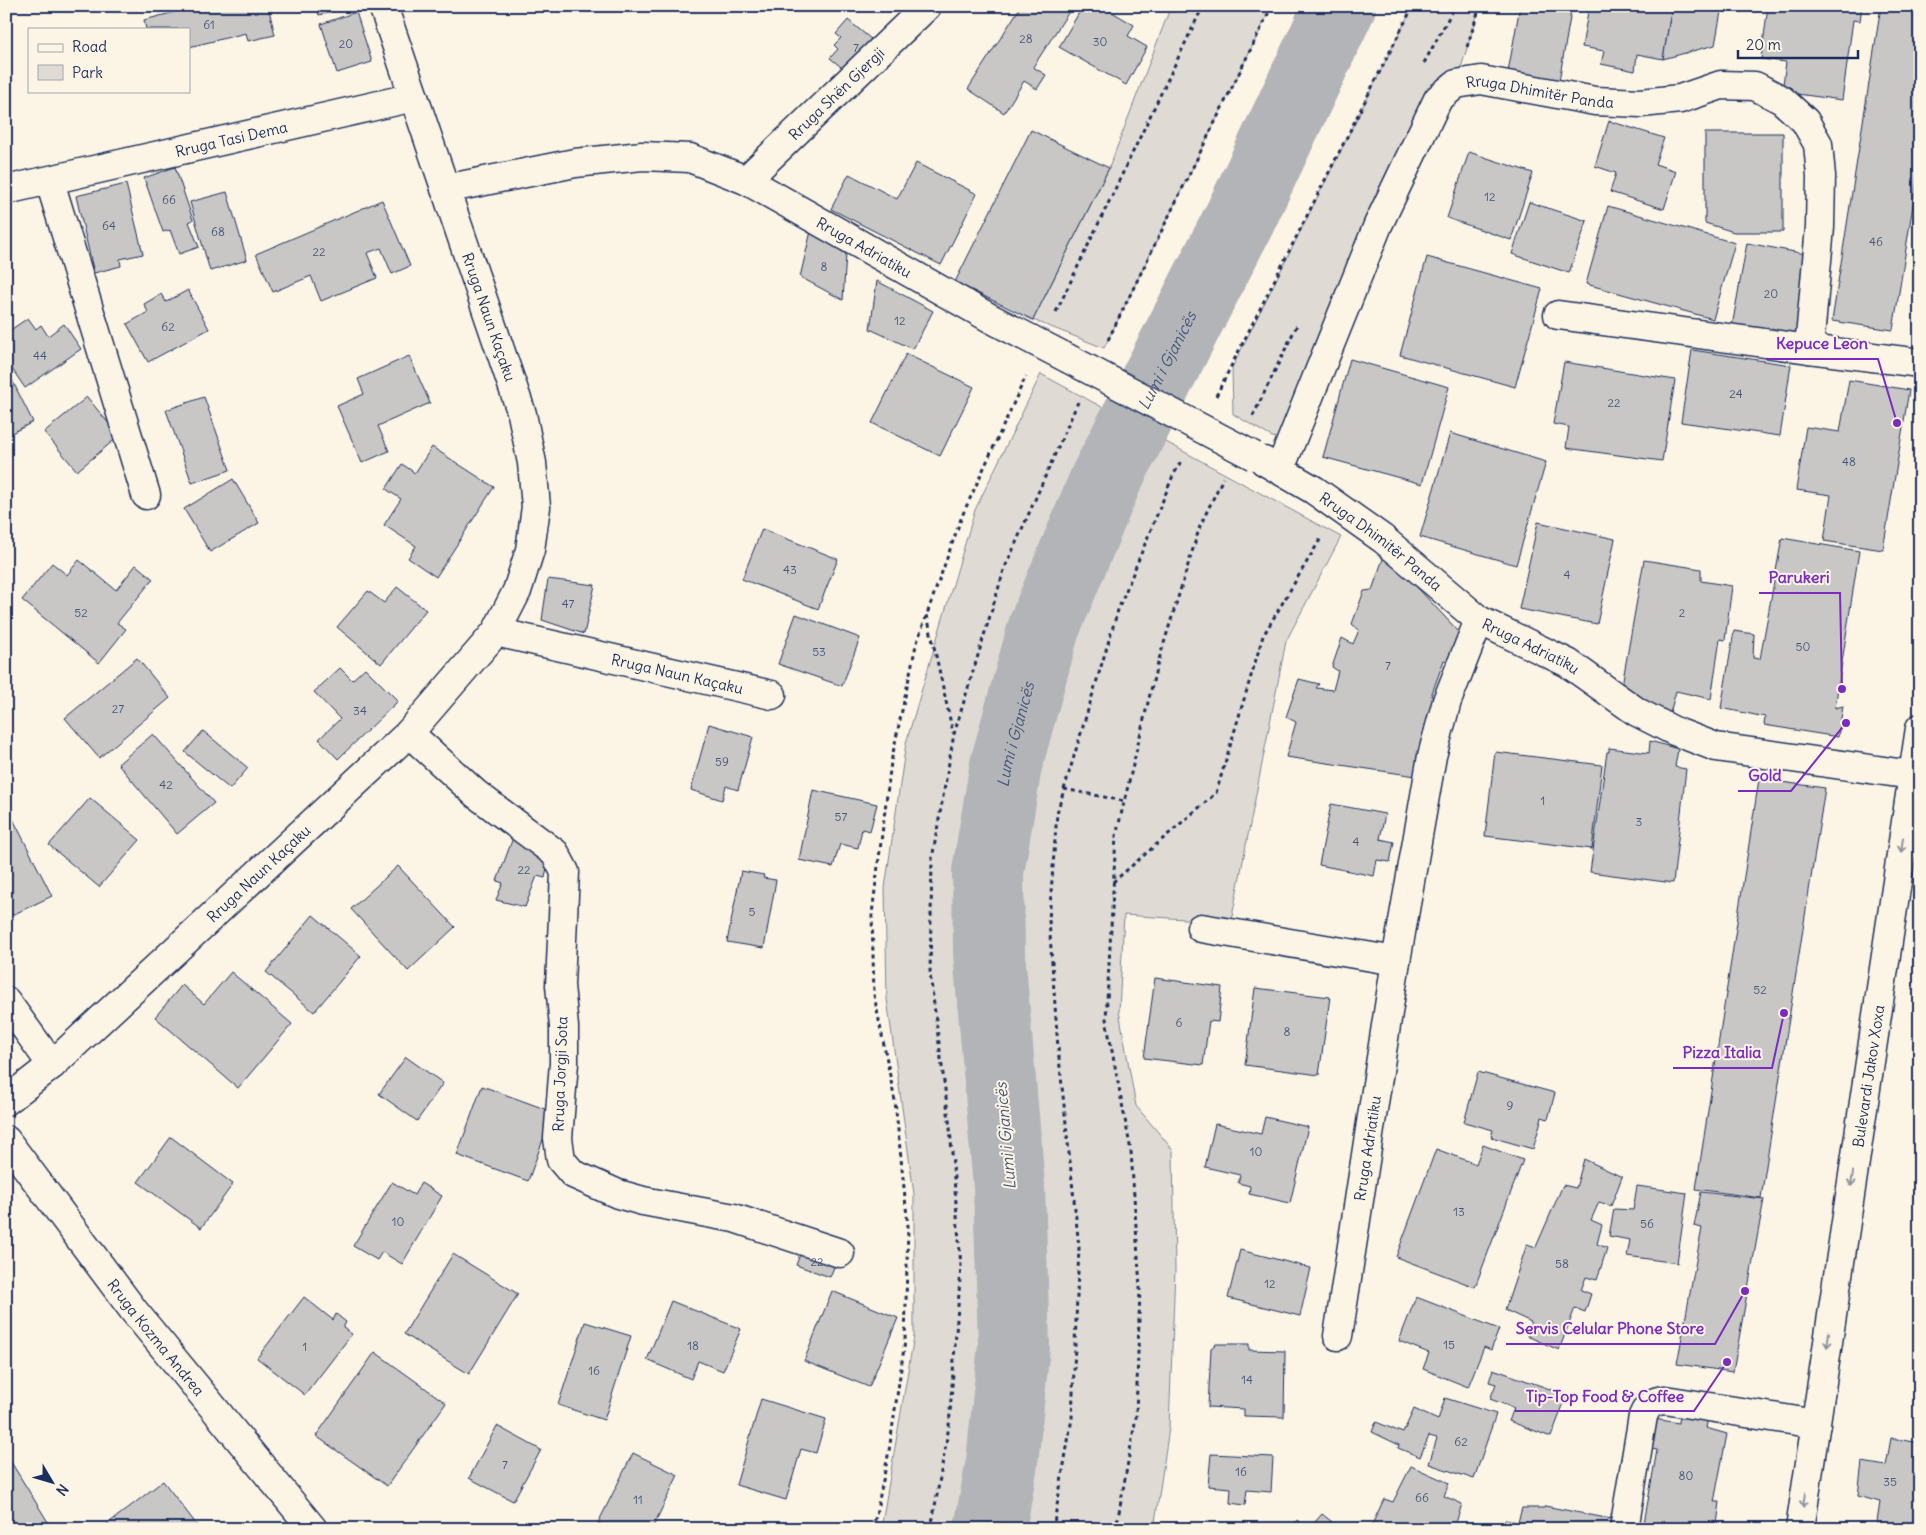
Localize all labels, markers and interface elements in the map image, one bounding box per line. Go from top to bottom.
house number: 61 [203,17,215,32]
legend [28,28,190,92]
scale bar [1738,28,1858,60]
house number: 28 [1019,31,1033,46]
house number: 30 [1093,34,1107,49]
text: 20 m [1746,35,1781,54]
house number: 20 [339,36,353,51]
text: Road [72,37,107,56]
house number: 7 [853,40,859,55]
street label: Rruga Shën Gjergji [784,43,888,144]
text: Park [72,63,103,82]
street label: Rruga Dhimitër Panda [1464,71,1615,111]
street label: Rruga Tasi Dema [173,117,290,161]
house number: 12 [1484,189,1496,204]
house number: 66 [162,192,176,207]
street label: Rruga Adriatiku [813,212,915,281]
house number: 64 [102,218,116,233]
house number: 68 [211,224,225,239]
house number: 46 [1869,234,1883,249]
house number: 22 [312,244,326,259]
street label: Rruga Naun Kaçaku [458,250,520,384]
house number: 8 [821,259,828,274]
house number: 20 [1764,286,1778,301]
water label: Lumi i Gjanicës [1133,307,1201,413]
house number: 12 [894,313,906,328]
house number: 62 [161,319,175,334]
callout: Kepuce Leon [1766,328,1878,359]
text: Kepuce Leon [1776,333,1868,354]
house number: 44 [33,348,47,363]
house number: 24 [1729,386,1743,401]
house number: 22 [1607,395,1621,410]
house number: 48 [1842,454,1856,469]
street label: Rruga Dhimitër Panda [1316,488,1446,595]
house number: 43 [783,562,797,577]
callout: Parukeri [1759,562,1840,593]
house number: 4 [1564,567,1571,582]
text: Parukeri [1768,567,1830,587]
house number: 47 [562,596,574,611]
house number: 52 [74,605,88,620]
house number: 2 [1679,605,1686,620]
street label: Rruga Adriatiku [1479,614,1584,678]
house number: 50 [1796,639,1811,654]
house number: 53 [812,644,826,659]
street label: Rruga Naun Kaçaku [609,649,745,698]
house number: 7 [1385,658,1391,673]
water label: Lumi i Gjanicës [992,679,1039,788]
house number: 27 [112,701,124,716]
house number: 34 [353,703,367,718]
house number: 59 [715,754,729,769]
callout: Gold [1738,760,1791,791]
text: Gold [1748,765,1782,785]
house number: 42 [159,777,173,792]
house number: 1 [1541,793,1545,808]
house number: 57 [835,809,848,824]
house number: 3 [1636,814,1643,829]
street label: Rruga Naun Kaçaku [202,820,314,926]
house number: 4 [1353,834,1360,849]
one-way arrow [1896,837,1906,853]
house number: 22 [517,862,531,877]
house number: 5 [749,904,756,919]
house number: 52 [1753,982,1767,997]
street label: Bulevardi Jakov Xoxa [1848,1003,1888,1149]
street label: Rruga Jorgji Sota [548,1015,572,1132]
house number: 6 [1176,1015,1183,1030]
house number: 8 [1284,1024,1291,1039]
callout: Pizza Italia [1673,1037,1772,1068]
text: Pizza Italia [1683,1042,1761,1062]
water label: Lumi i Gjanicës [990,1081,1020,1190]
street label: Rruga Adriatiku [1350,1094,1385,1202]
house number: 9 [1507,1098,1514,1113]
house number: 10 [1250,1144,1262,1159]
one-way arrow [1847,1171,1857,1187]
house number: 13 [1453,1204,1465,1219]
house number: 10 [392,1214,404,1229]
house number: 56 [1640,1216,1654,1231]
house number: 22 [810,1254,824,1269]
house number: 58 [1555,1256,1569,1271]
street label: Rruga Kozma Andrea [104,1275,209,1400]
house number: 12 [1264,1276,1276,1291]
callout: Servis Celular Phone Store [1506,1313,1715,1344]
text: Servis Celular Phone Store [1516,1318,1705,1338]
one-way arrow [1823,1331,1833,1347]
house number: 15 [1443,1337,1455,1352]
house number: 18 [687,1338,699,1353]
house number: 1 [303,1339,307,1354]
house number: 16 [588,1363,600,1378]
house number: 14 [1241,1372,1253,1387]
callout: Tip-Top Food & Coffee [1515,1380,1694,1411]
text: Tip-Top Food & Coffee [1526,1386,1685,1407]
house number: 62 [1454,1434,1468,1449]
house number: 7 [502,1457,508,1472]
north arrow [28,1458,78,1508]
house number: 16 [1235,1464,1247,1479]
house number: 80 [1679,1468,1694,1483]
house number: 35 [1883,1474,1897,1489]
text: N [52,1481,72,1499]
house number: 66 [1415,1490,1429,1505]
house number: 11 [633,1492,643,1507]
one-way arrow [1799,1492,1809,1508]

